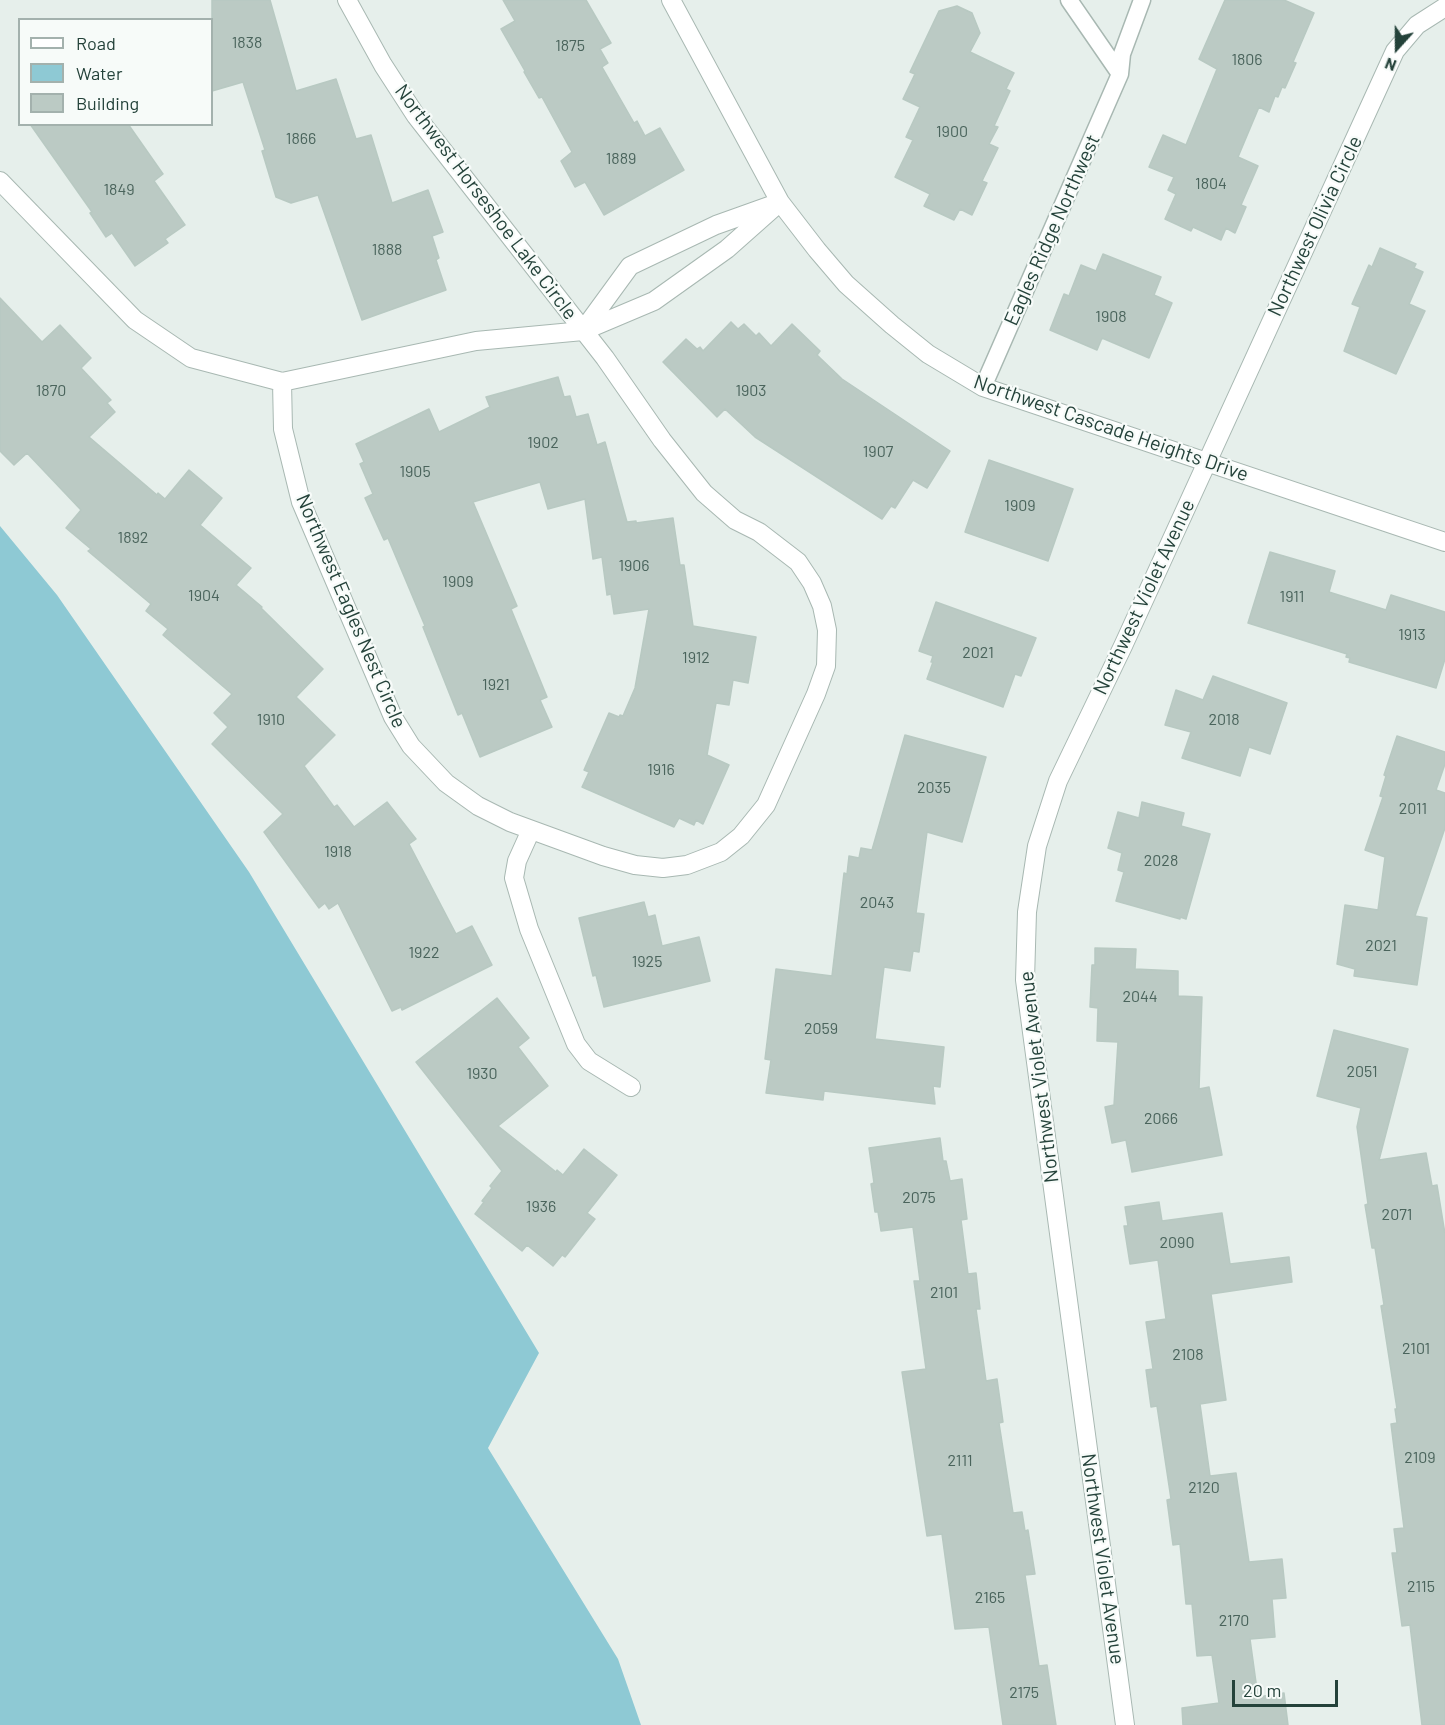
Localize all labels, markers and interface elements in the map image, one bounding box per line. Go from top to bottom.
legend [18,18,213,126]
north arrow [1367,18,1427,78]
text: Road [76,32,116,54]
house number: 1838 [232,33,262,53]
house number: 1875 [555,36,585,56]
house number: 1806 [1231,50,1263,70]
text: N [1382,54,1399,76]
text: Water [76,62,123,84]
street label: Northwest Horseshoe Lake Circle [390,80,582,324]
text: Building [76,92,139,114]
house number: 1900 [936,122,968,142]
house number: 1866 [286,129,316,149]
street label: Eagles Ridge Northwest [999,131,1105,329]
street label: Northwest Olivia Circle [1263,132,1367,320]
house number: 1889 [606,149,636,169]
house number: 1804 [1195,174,1227,194]
house number: 1849 [103,180,135,200]
house number: 1888 [372,240,402,260]
house number: 1908 [1095,307,1127,327]
street label: Northwest Cascade Heights Drive [970,370,1252,486]
house number: 1870 [36,381,66,401]
house number: 1903 [735,381,767,401]
house number: 1902 [527,433,559,453]
house number: 1907 [863,442,893,462]
house number: 1905 [399,462,431,482]
street label: Northwest Eagles Nest Circle [291,490,411,732]
street label: Northwest Violet Avenue [1088,495,1200,699]
house number: 1909 [1004,496,1036,516]
house number: 1892 [118,528,148,548]
house number: 1906 [618,556,650,576]
house number: 1909 [442,572,474,592]
house number: 1904 [188,586,220,606]
house number: 1911 [1280,587,1304,607]
house number: 1913 [1398,625,1426,645]
house number: 2021 [962,643,994,663]
house number: 1912 [682,648,710,668]
house number: 1921 [482,675,510,695]
house number: 1910 [257,710,285,730]
house number: 2018 [1208,710,1240,730]
house number: 1916 [647,760,675,780]
house number: 2035 [917,778,951,798]
house number: 2011 [1399,799,1427,819]
house number: 1918 [324,842,352,862]
house number: 2028 [1144,851,1178,871]
house number: 2043 [860,893,894,913]
house number: 2021 [1365,936,1397,956]
house number: 1922 [408,943,440,963]
house number: 1925 [632,952,662,972]
street label: Northwest Violet Avenue [1014,970,1064,1184]
house number: 2044 [1122,987,1158,1007]
house number: 2059 [804,1019,838,1039]
house number: 2051 [1347,1062,1377,1082]
house number: 1930 [466,1064,498,1084]
house number: 2066 [1144,1109,1178,1129]
house number: 2075 [902,1188,936,1208]
house number: 1936 [526,1197,556,1217]
house number: 2071 [1382,1205,1412,1225]
house number: 2090 [1160,1233,1194,1253]
house number: 2101 [930,1283,958,1303]
house number: 2101 [1402,1339,1430,1359]
house number: 2108 [1172,1345,1204,1365]
house number: 2109 [1404,1448,1436,1468]
house number: 2111 [947,1451,973,1471]
street label: Northwest Violet Avenue [1076,1452,1130,1666]
house number: 2120 [1188,1478,1220,1498]
house number: 2115 [1407,1577,1435,1597]
house number: 2165 [975,1588,1005,1608]
house number: 2170 [1219,1611,1249,1631]
scale bar [1235,1668,1342,1706]
text: 20 m [1243,1679,1281,1701]
house number: 2175 [1009,1683,1039,1703]

